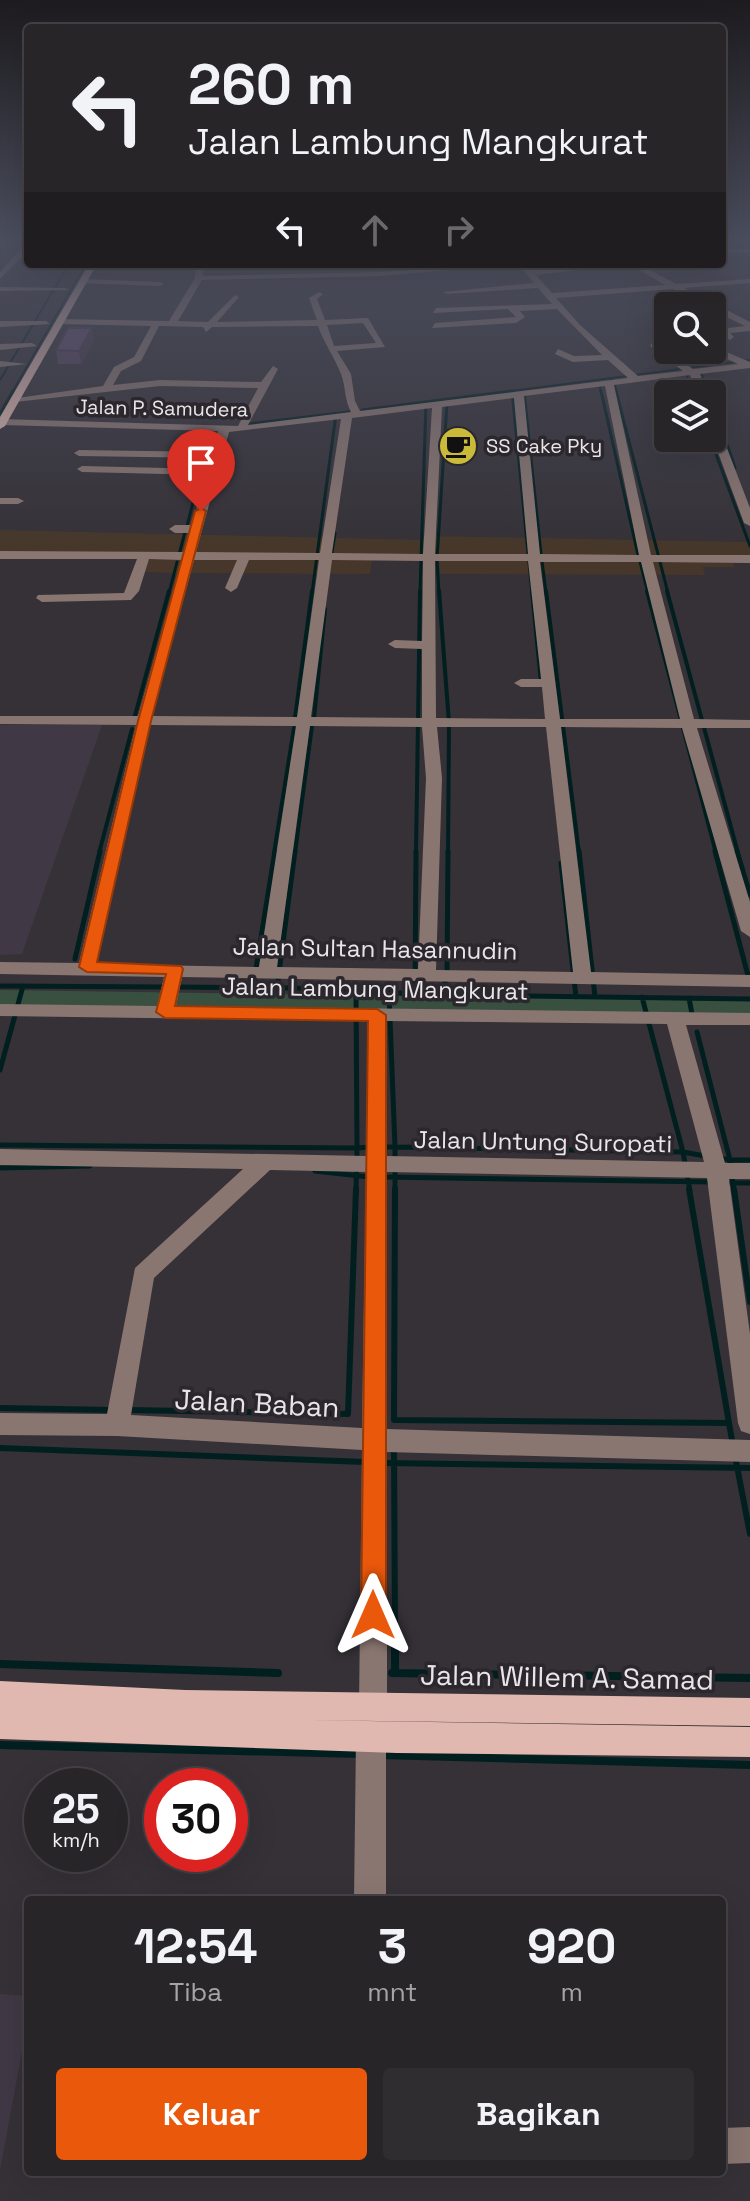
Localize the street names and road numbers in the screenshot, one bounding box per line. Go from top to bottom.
street label: Jalan P. Samudera [76,393,248,423]
street label: Jalan Sultan Hasannudin [232,931,518,966]
street label: Jalan Lambung Mangkurat [221,970,529,1007]
street label: Jalan Untung Suropati [413,1124,673,1159]
street label: Jalan Baban [174,1381,340,1425]
street label: Jalan Willem A. Samad [420,1656,714,1698]

